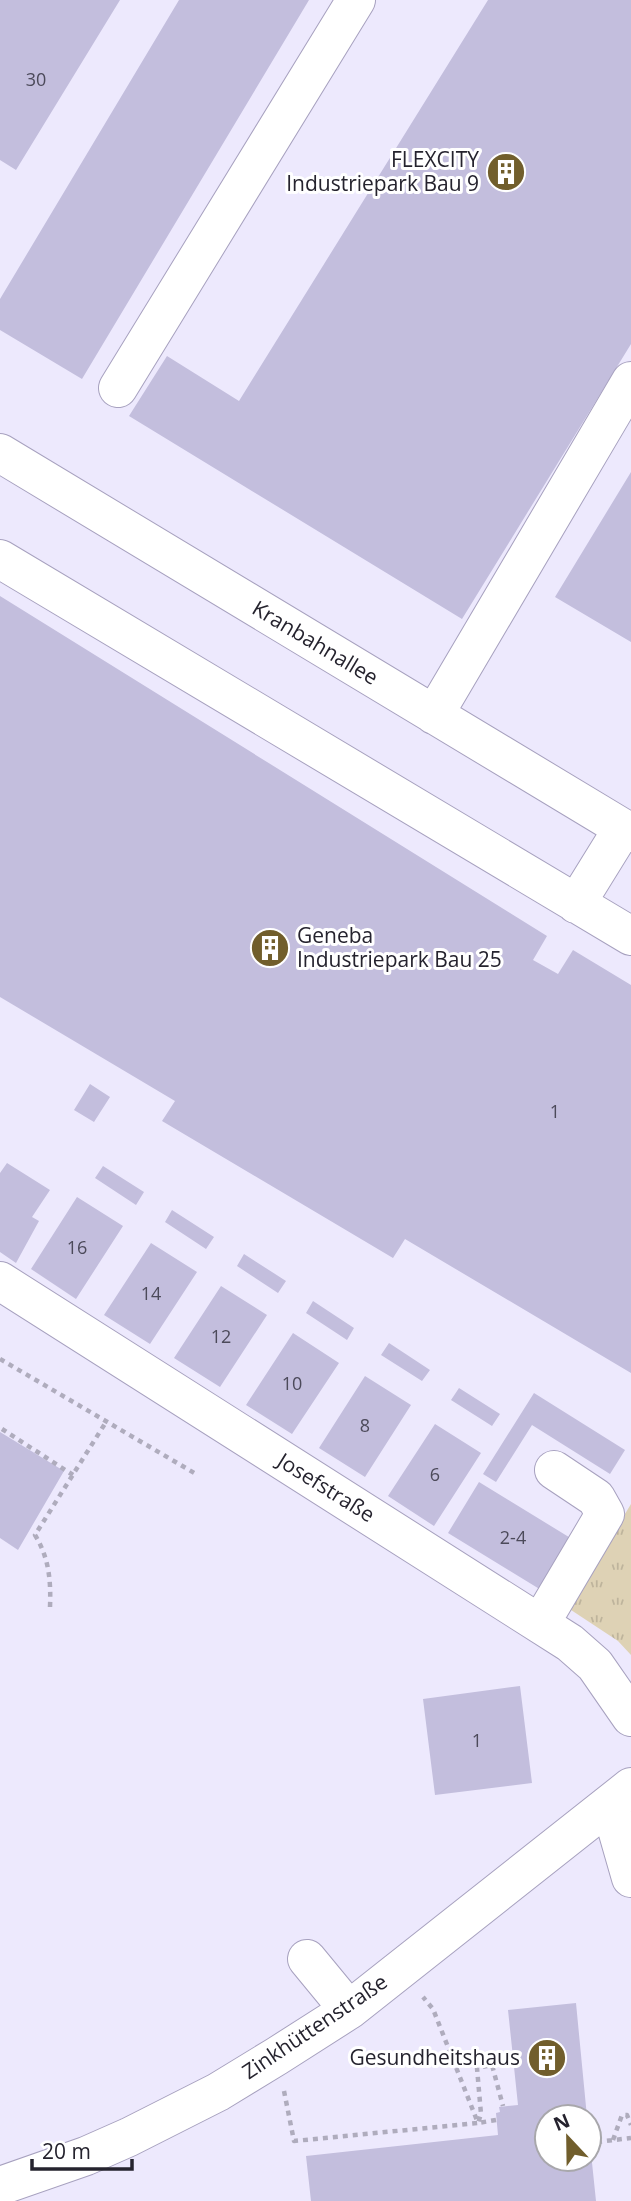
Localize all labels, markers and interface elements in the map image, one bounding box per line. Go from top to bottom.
house number: 30 [26,67,46,91]
place label: FLEXCITY Industriepark Bau 9 [286,145,479,197]
building icon: FLEXCITY Industriepark Bau 9 [485,151,527,193]
street label: Kranbahnallee [247,594,384,691]
place label: Geneba Industriepark Bau 25 [297,921,502,973]
building icon: Geneba Industriepark Bau 25 [249,927,291,969]
house number: 1 [550,1099,560,1123]
house number: 16 [67,1235,87,1259]
house number: 14 [141,1281,161,1305]
house number: 12 [211,1324,231,1348]
house number: 10 [282,1371,302,1395]
house number: 8 [360,1413,370,1437]
street label: Josefstraße [271,1445,380,1528]
house number: 6 [430,1462,440,1486]
house number: 2-4 [500,1525,526,1549]
house number: 1 [472,1728,482,1752]
street label: Zinkhüttenstraße [236,1967,392,2085]
building icon: Gesundheitshaus [526,2037,568,2079]
place label: Gesundheitshaus [349,2043,520,2071]
north arrow [533,2103,603,2173]
text: N [550,2107,574,2137]
scale bar [32,2128,131,2172]
text: 20 m [42,2137,91,2165]

